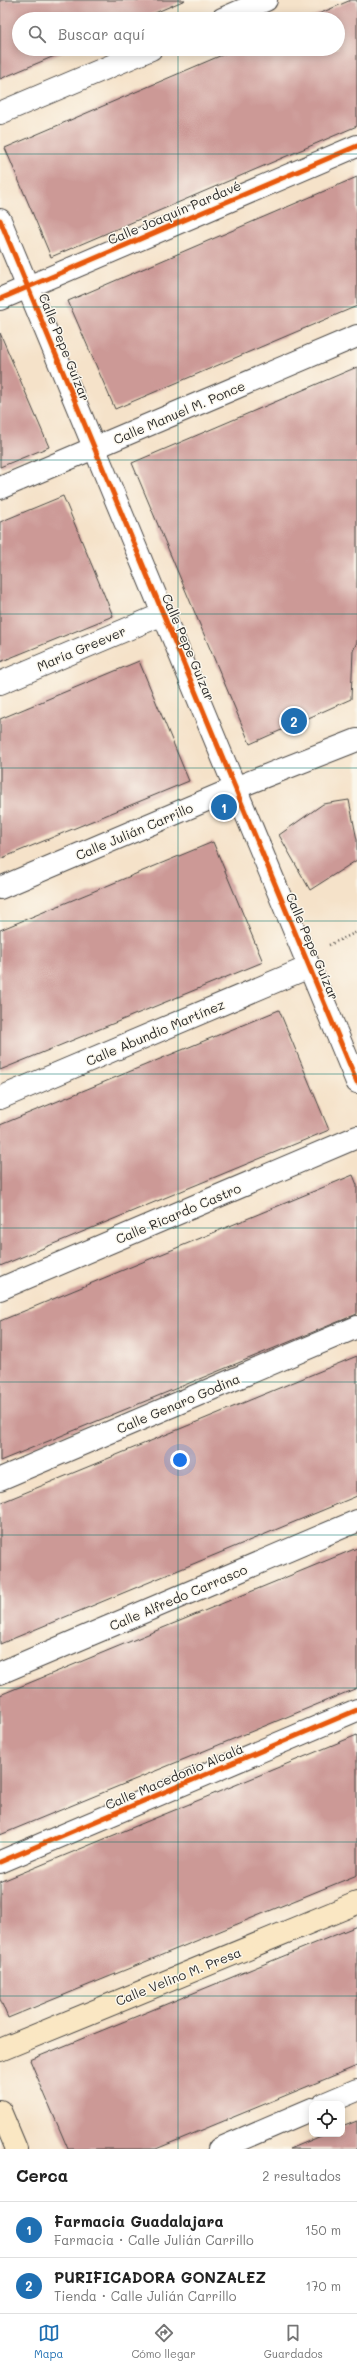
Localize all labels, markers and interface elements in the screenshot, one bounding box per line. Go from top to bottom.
search box [12,12,345,56]
icon: search [26,23,48,45]
text: Buscar aquí [58,24,145,44]
street label: Calle Joaquín Pardavé [105,176,243,248]
street label: Calle Pepe Guízar [36,290,94,404]
street label: Calle Manuel M. Ponce [111,377,247,447]
street label: Calle Pepe Guízar [159,591,219,703]
street label: María Greever [34,622,128,674]
pin: 2 [281,706,307,736]
pin: 1 [211,792,237,822]
street label: Calle Julián Carrillo [73,799,195,863]
street label: Calle Pepe Guízar [283,890,343,1002]
street label: Calle Abundio Martínez [83,995,227,1069]
street label: Calle Ricardo Castro [113,1179,243,1247]
street label: Calle Genaro Godina [114,1369,242,1437]
your location [170,1450,190,1470]
street label: Calle Alfredo Carrasco [106,1560,250,1634]
street label: Calle Macedonio Alcalá [102,1739,246,1813]
street label: Calle Velino M. Presa [113,1943,243,2009]
map controls [309,2101,345,2137]
button: locate [309,2101,345,2137]
text: Cerca [16,2164,68,2186]
text: 2 resultados [262,2167,341,2184]
text: Farmacia Guadalajara [54,2211,224,2231]
text: 1 [26,2221,32,2238]
text: 150 m [305,2221,341,2238]
text: Farmacia · Calle Julián Carrillo [54,2231,254,2248]
text: PURIFICADORA GONZALEZ [54,2267,266,2287]
text: 2 [25,2277,33,2294]
text: 170 m [305,2277,341,2294]
text: Tienda · Calle Julián Carrillo [54,2287,237,2304]
tab: Mapa [34,2322,63,2361]
tab: Cómo llegar [131,2322,196,2361]
tab: Guardados [264,2322,323,2361]

